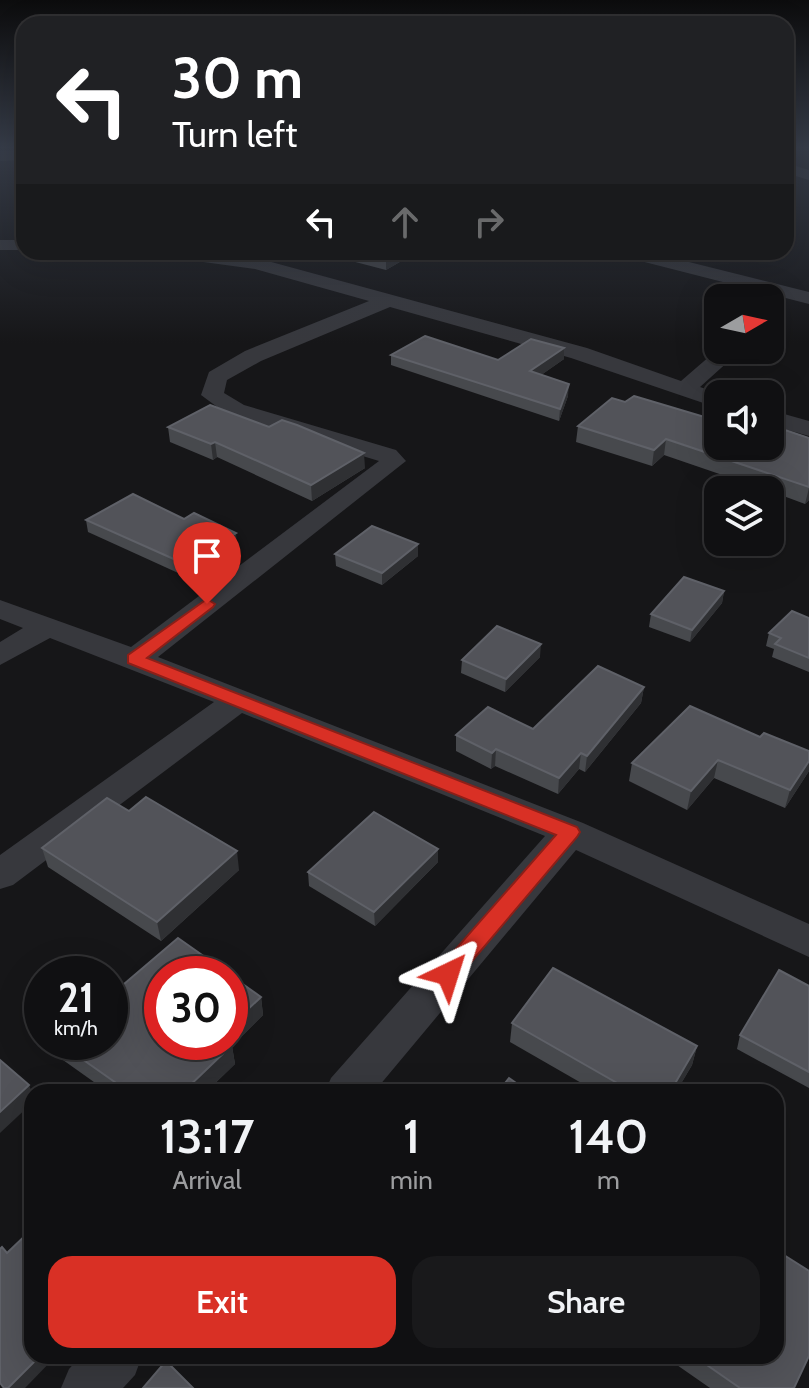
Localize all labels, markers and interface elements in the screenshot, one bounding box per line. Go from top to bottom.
text: 30 m [172,44,303,112]
icon: left [40,48,144,152]
text: Turn left [172,112,297,156]
icon: left [299,200,343,244]
icon: ahead [383,200,427,244]
icon: right [467,200,511,244]
north arrow [704,284,784,364]
map controls [704,284,784,556]
button: sound [704,380,784,460]
button: layers [704,476,784,556]
pin [173,522,241,604]
icon: arrive [185,534,229,578]
position arrow [406,932,490,1016]
speed limit sign: 30 [144,956,248,1060]
text: 21 [58,973,94,1022]
text: km/h [54,1016,98,1040]
text: 13:17 [160,1107,254,1165]
text: 1 [403,1107,420,1165]
text: 140 [569,1107,648,1165]
text: Arrival [172,1164,242,1196]
text: min [390,1164,433,1196]
text: m [597,1164,620,1196]
button: Exit [48,1256,396,1348]
button: Share [412,1256,760,1348]

